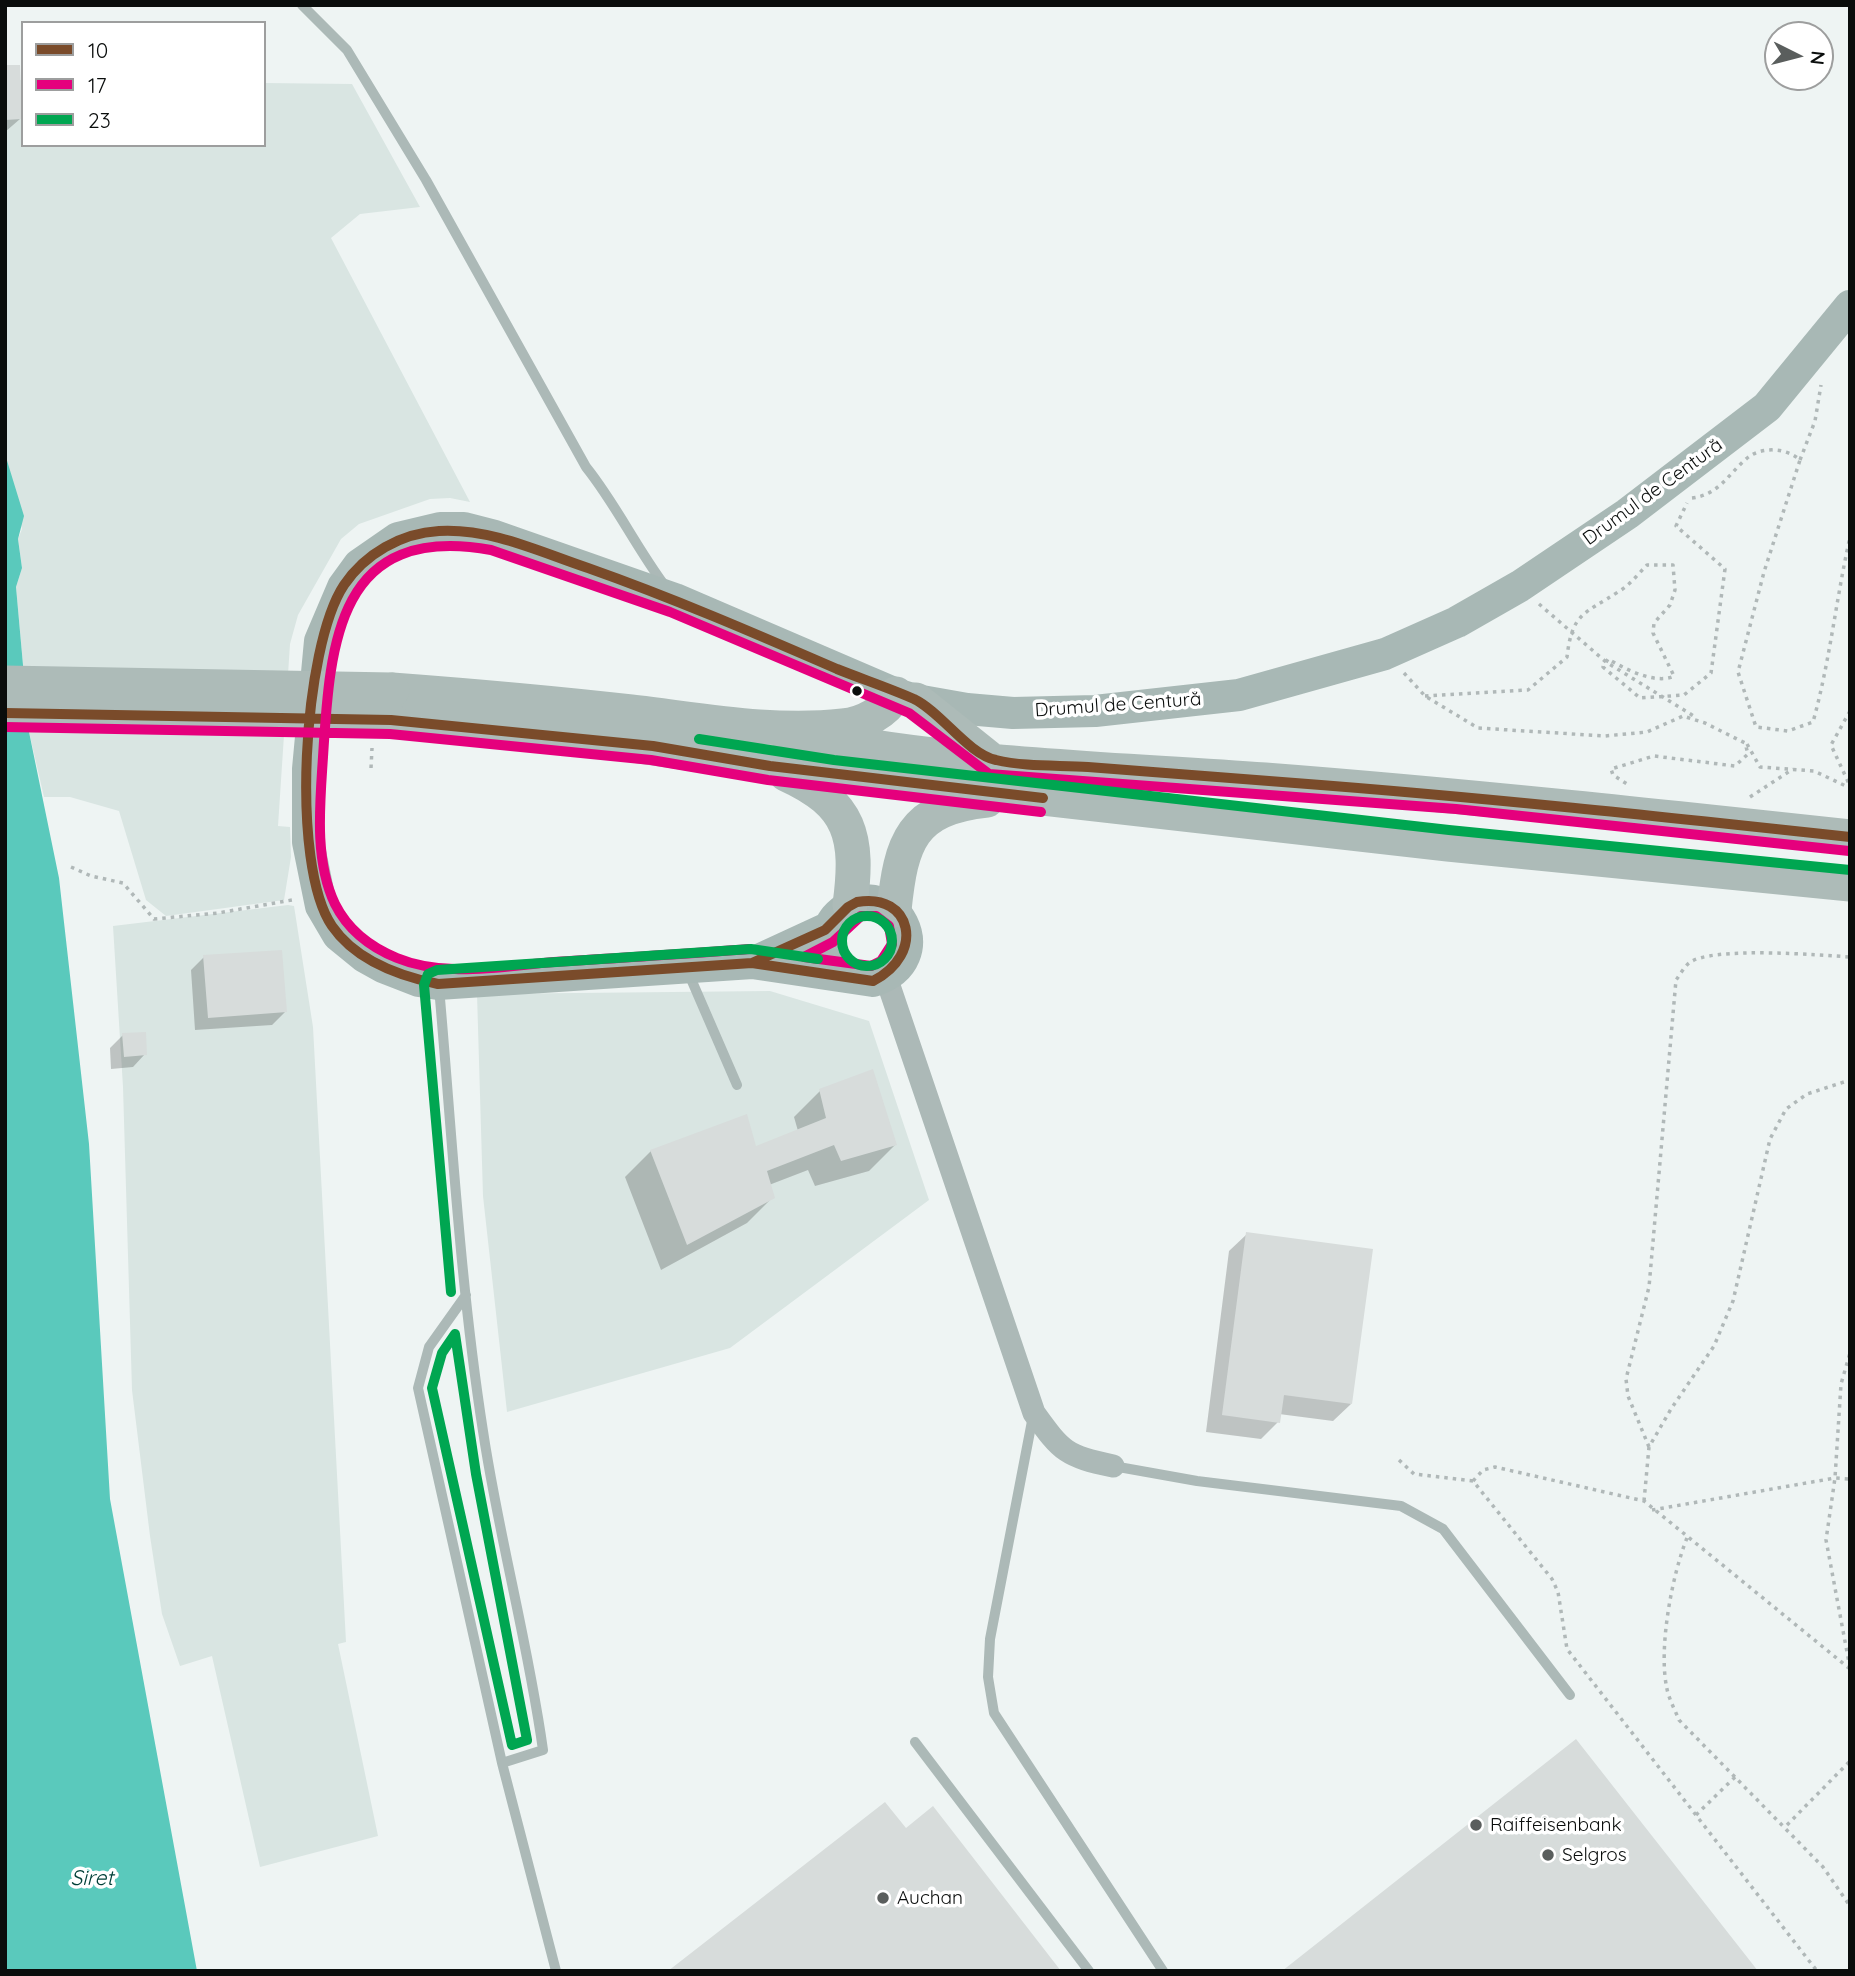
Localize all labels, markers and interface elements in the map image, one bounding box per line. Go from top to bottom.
legend [21,21,266,147]
north arrow [1764,21,1834,91]
text: 10 [88,37,108,63]
text: N [1805,50,1831,66]
text: 17 [88,72,107,98]
text: 23 [88,107,111,133]
street label: Drumul de Centură [1579,434,1727,550]
unlabelled marker [850,684,864,698]
street label: Drumul de Centură [1034,688,1202,722]
place label: Raiffeisenbank [1490,1814,1622,1836]
marker: Raiffeisenbank [1468,1817,1484,1833]
place label: Selgros [1562,1844,1627,1866]
marker: Selgros [1540,1847,1556,1863]
water label: Siret [71,1866,113,1892]
place label: Auchan [897,1887,963,1909]
marker: Auchan [875,1890,891,1906]

